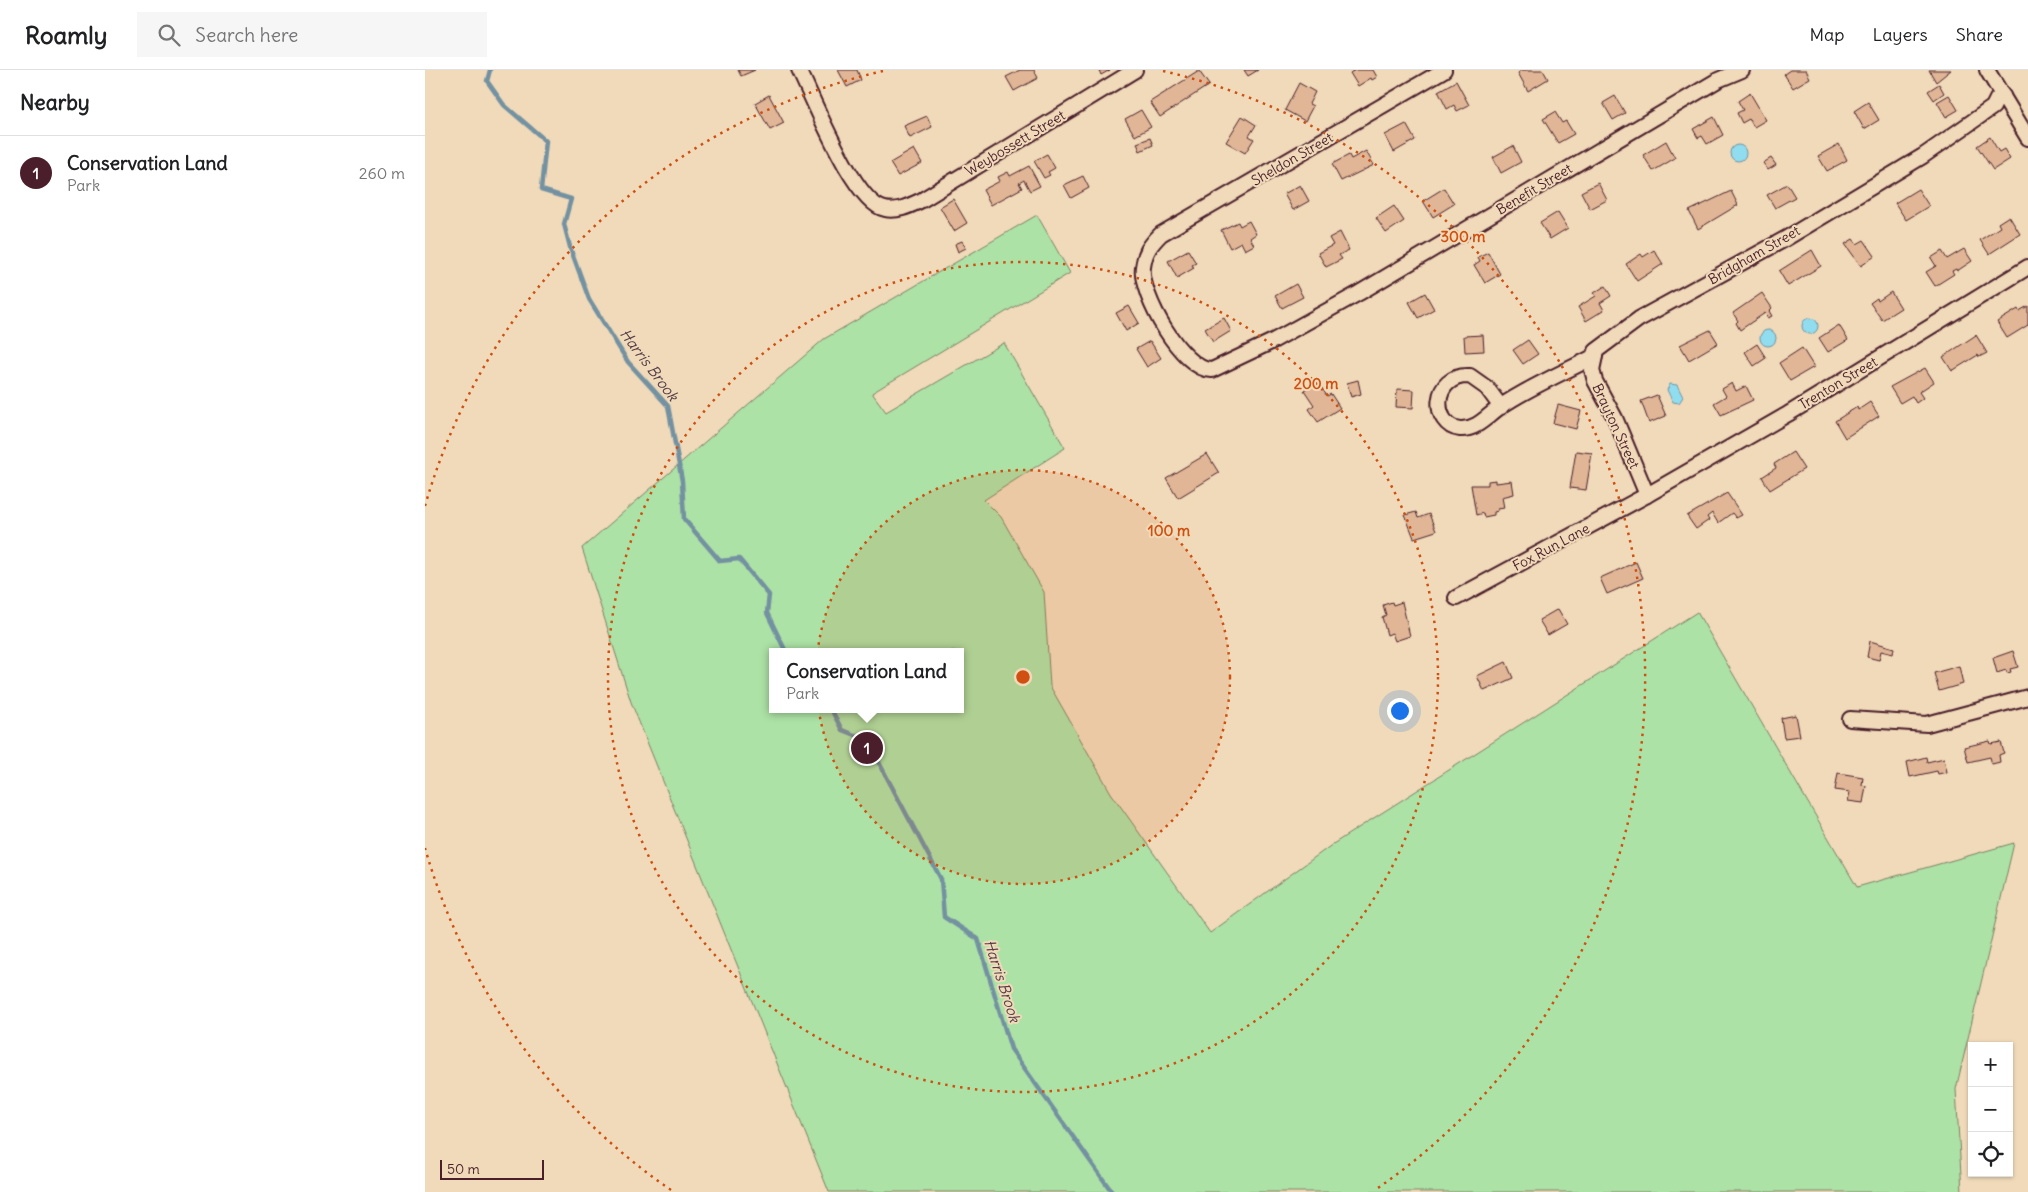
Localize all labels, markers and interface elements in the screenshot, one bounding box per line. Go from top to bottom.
search box [137,12,487,57]
text: Roamly [25,20,107,50]
icon: search [155,21,183,49]
text: Search here [195,23,298,47]
text: Map [1809,23,1844,46]
text: Layers [1872,23,1928,46]
text: Share [1956,23,2003,46]
text: Nearby [20,89,90,116]
street label: Weybossett Street [962,106,1069,180]
street label: Sheldon Street [1248,128,1336,190]
text: Conservation Land [67,151,228,175]
street label: Benefit Street [1493,159,1576,219]
text: 1 [33,163,39,183]
text: 260 m [359,163,405,183]
text: Park [67,175,100,195]
street label: Bridgham Street [1705,221,1803,289]
text: 300 m [1441,227,1486,246]
water label: Harris Brook [616,325,684,406]
street label: Trenton Street [1795,352,1881,414]
text: 200 m [1294,374,1338,393]
street label: Brayton Street [1588,381,1644,472]
street label: Fox Run Lane [1509,519,1593,575]
text: 100 m [1148,521,1190,540]
popup [769,648,964,713]
text: Conservation Land [786,659,947,683]
centre of rings [1014,668,1032,686]
text: Park [786,683,819,703]
your location [1387,698,1413,724]
pin: 1 [851,729,883,767]
water label: Harris Brook [980,937,1025,1026]
map controls [1968,1042,2013,1177]
button: + [1968,1042,2013,1087]
button: − [1968,1087,2013,1132]
button: locate [1968,1132,2013,1177]
scale bar [440,1157,544,1180]
text: 50 m [447,1160,480,1178]

